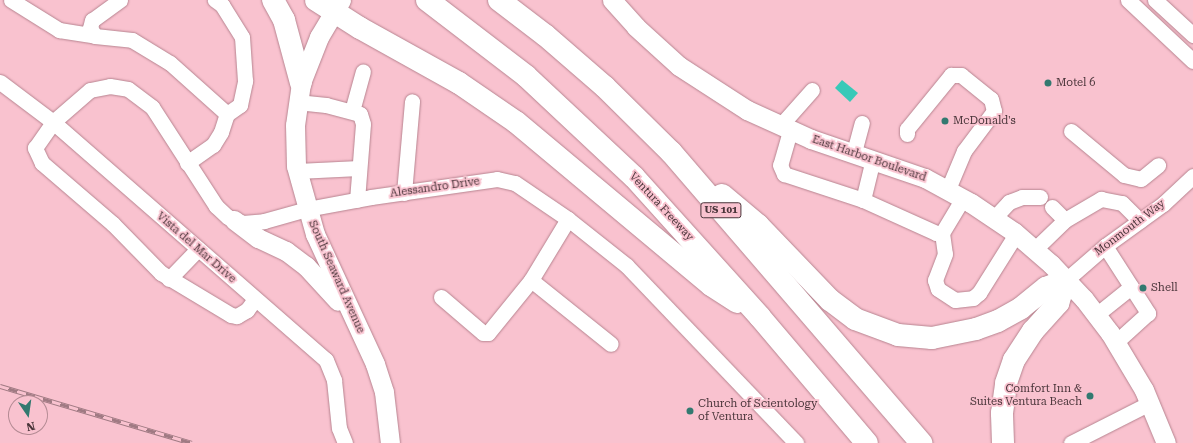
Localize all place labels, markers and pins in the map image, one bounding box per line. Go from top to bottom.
place label: Motel 6 [1056,76,1095,90]
marker: Motel 6 [1043,78,1053,88]
place label: McDonald's [953,114,1016,128]
marker: McDonald's [940,116,950,126]
place label: Shell [1151,281,1178,295]
marker: Shell [1138,283,1148,293]
place label: Comfort Inn & Suites Ventura Beach [970,383,1082,409]
marker: Comfort Inn & Suites Ventura Beach [1085,391,1095,401]
place label: Church of Scientology of Ventura [698,398,817,424]
marker: Church of Scientology of Ventura [685,406,695,416]

